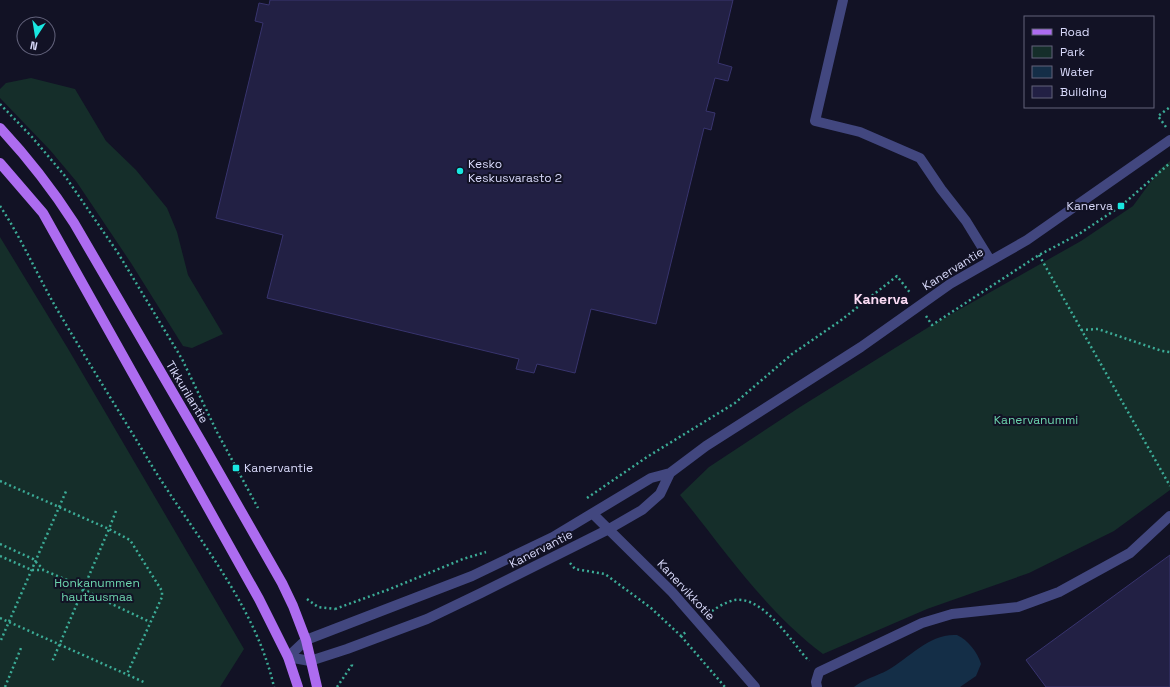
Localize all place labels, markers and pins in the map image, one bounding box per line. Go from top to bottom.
place label: Kesko Keskusvarasto 2 [468,156,562,186]
marker: Kesko Keskusvarasto 2 [455,166,465,176]
place label: Kanerva [1067,198,1113,214]
marker: Kanerva [1116,201,1126,211]
place label: Kanervantie [244,460,313,476]
marker: Kanervantie [231,463,241,473]

